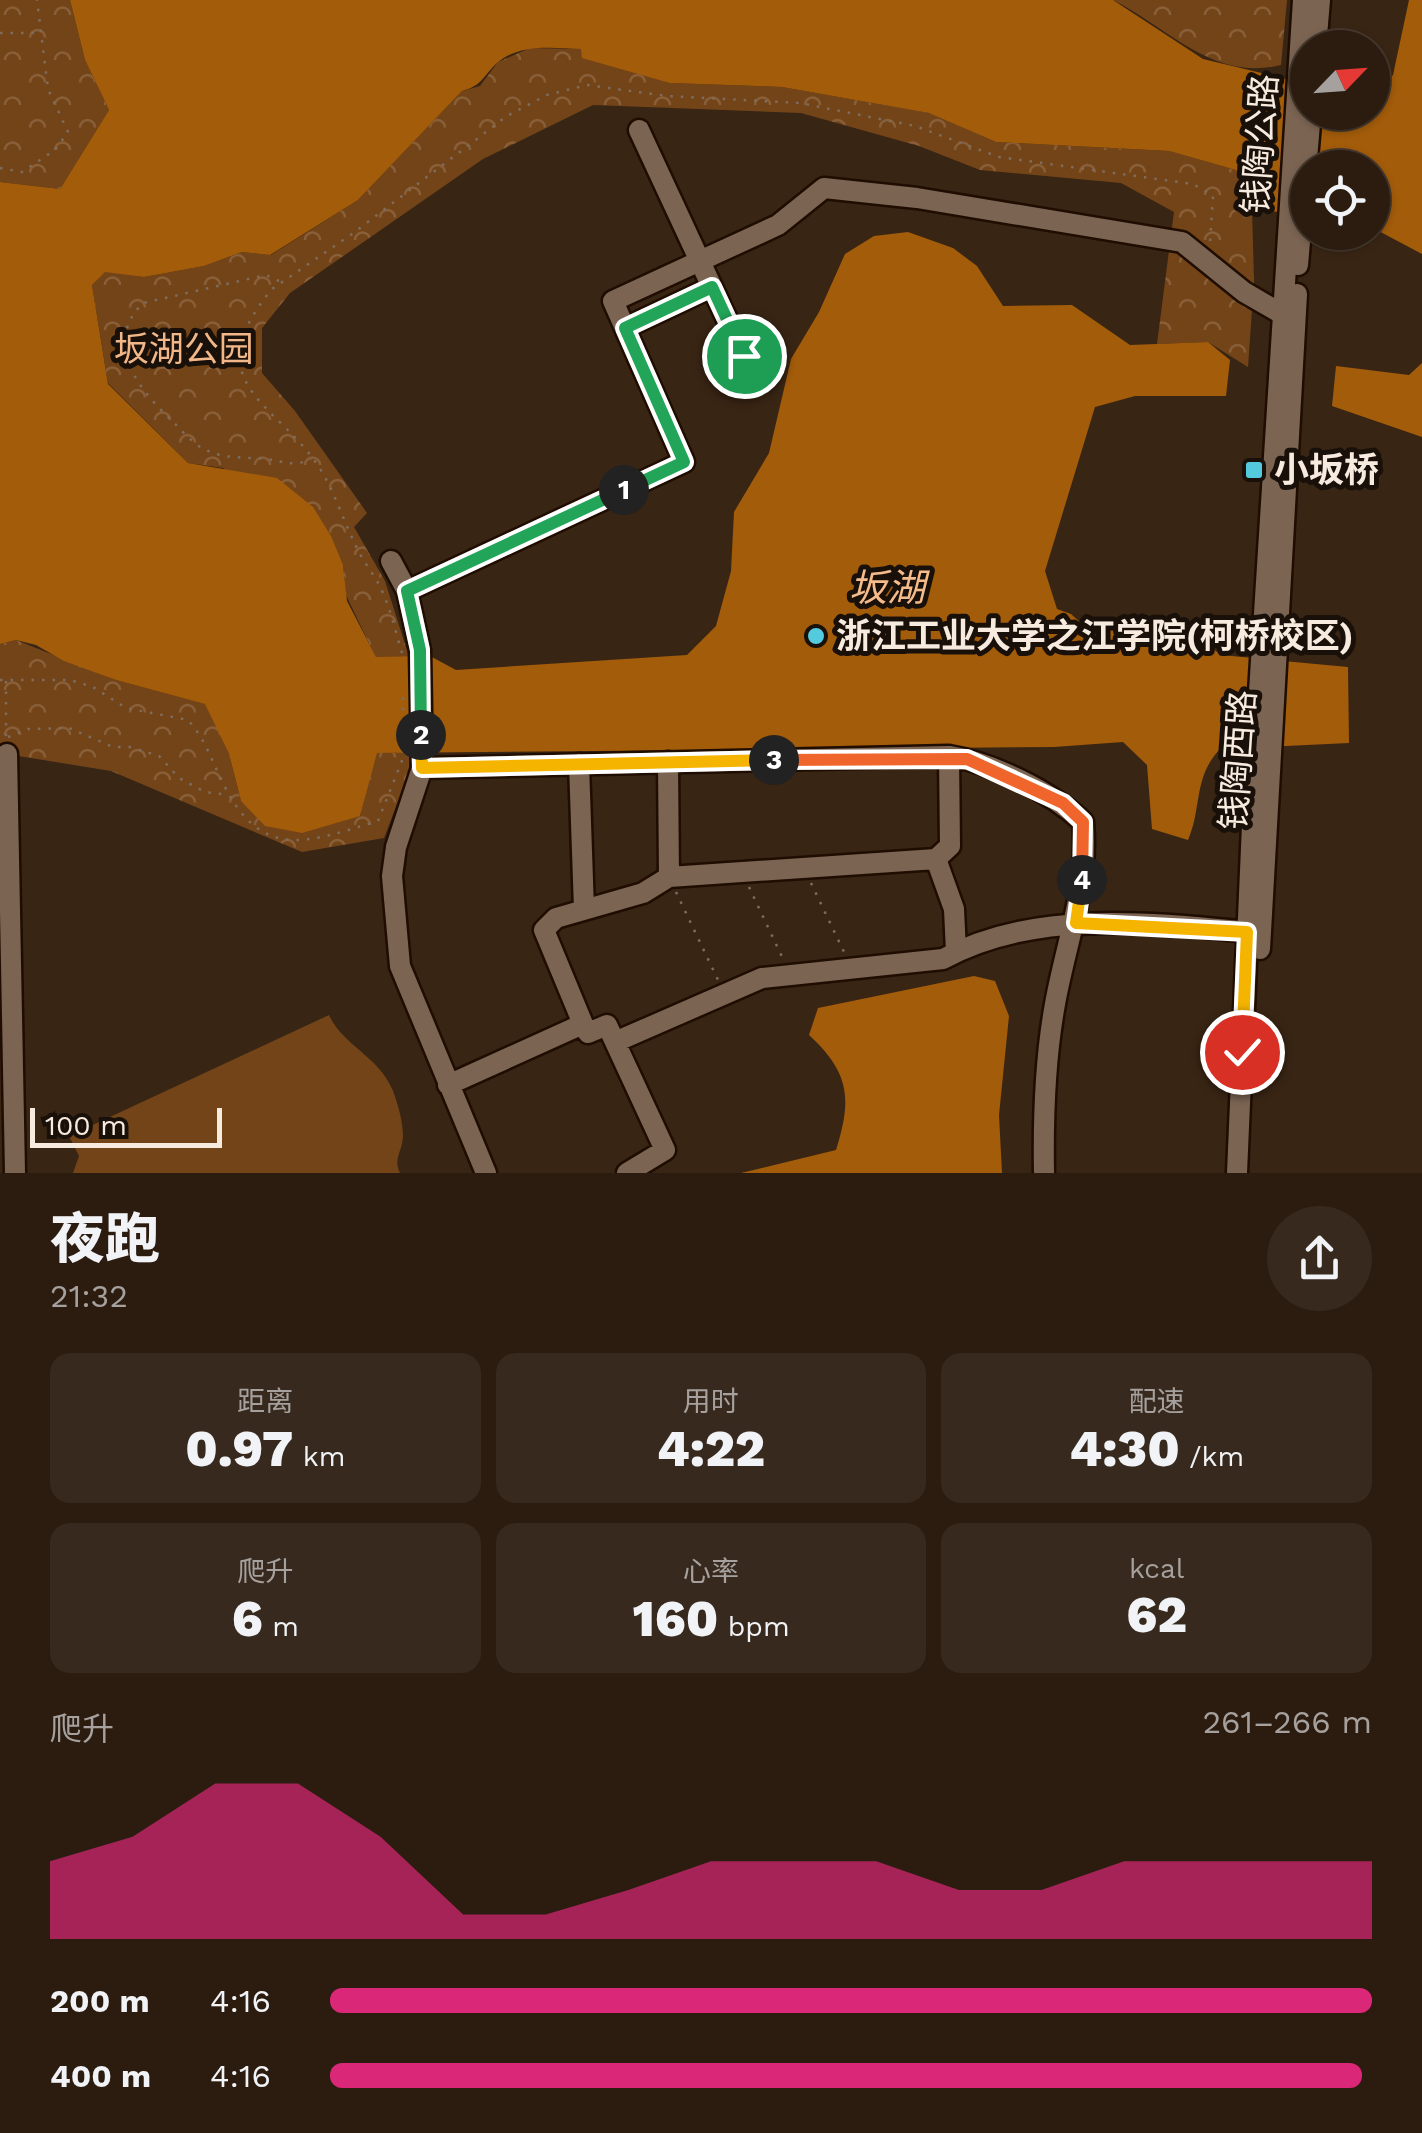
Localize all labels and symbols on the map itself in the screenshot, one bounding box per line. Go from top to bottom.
north arrow [1290,30,1390,130]
street label: 钱陶公路 [1234,73,1286,215]
pin [702,314,787,399]
park label: 坂湖公园 [114,328,254,370]
place label: 小坂桥 [1274,449,1379,491]
marker: 小坂桥 [1243,459,1265,481]
pin: 1 [599,465,649,515]
water label: 坂湖 [849,566,930,610]
place label: 浙江工业大学之江学院(柯桥校区) [836,615,1353,657]
marker: 浙江工业大学之江学院(柯桥校区) [805,625,827,647]
street label: 钱陶西路 [1212,689,1264,831]
pin: 2 [396,710,446,760]
pin: 3 [749,735,799,785]
pin: 4 [1057,855,1107,905]
pin [1200,1010,1285,1095]
scale bar [30,1103,222,1148]

